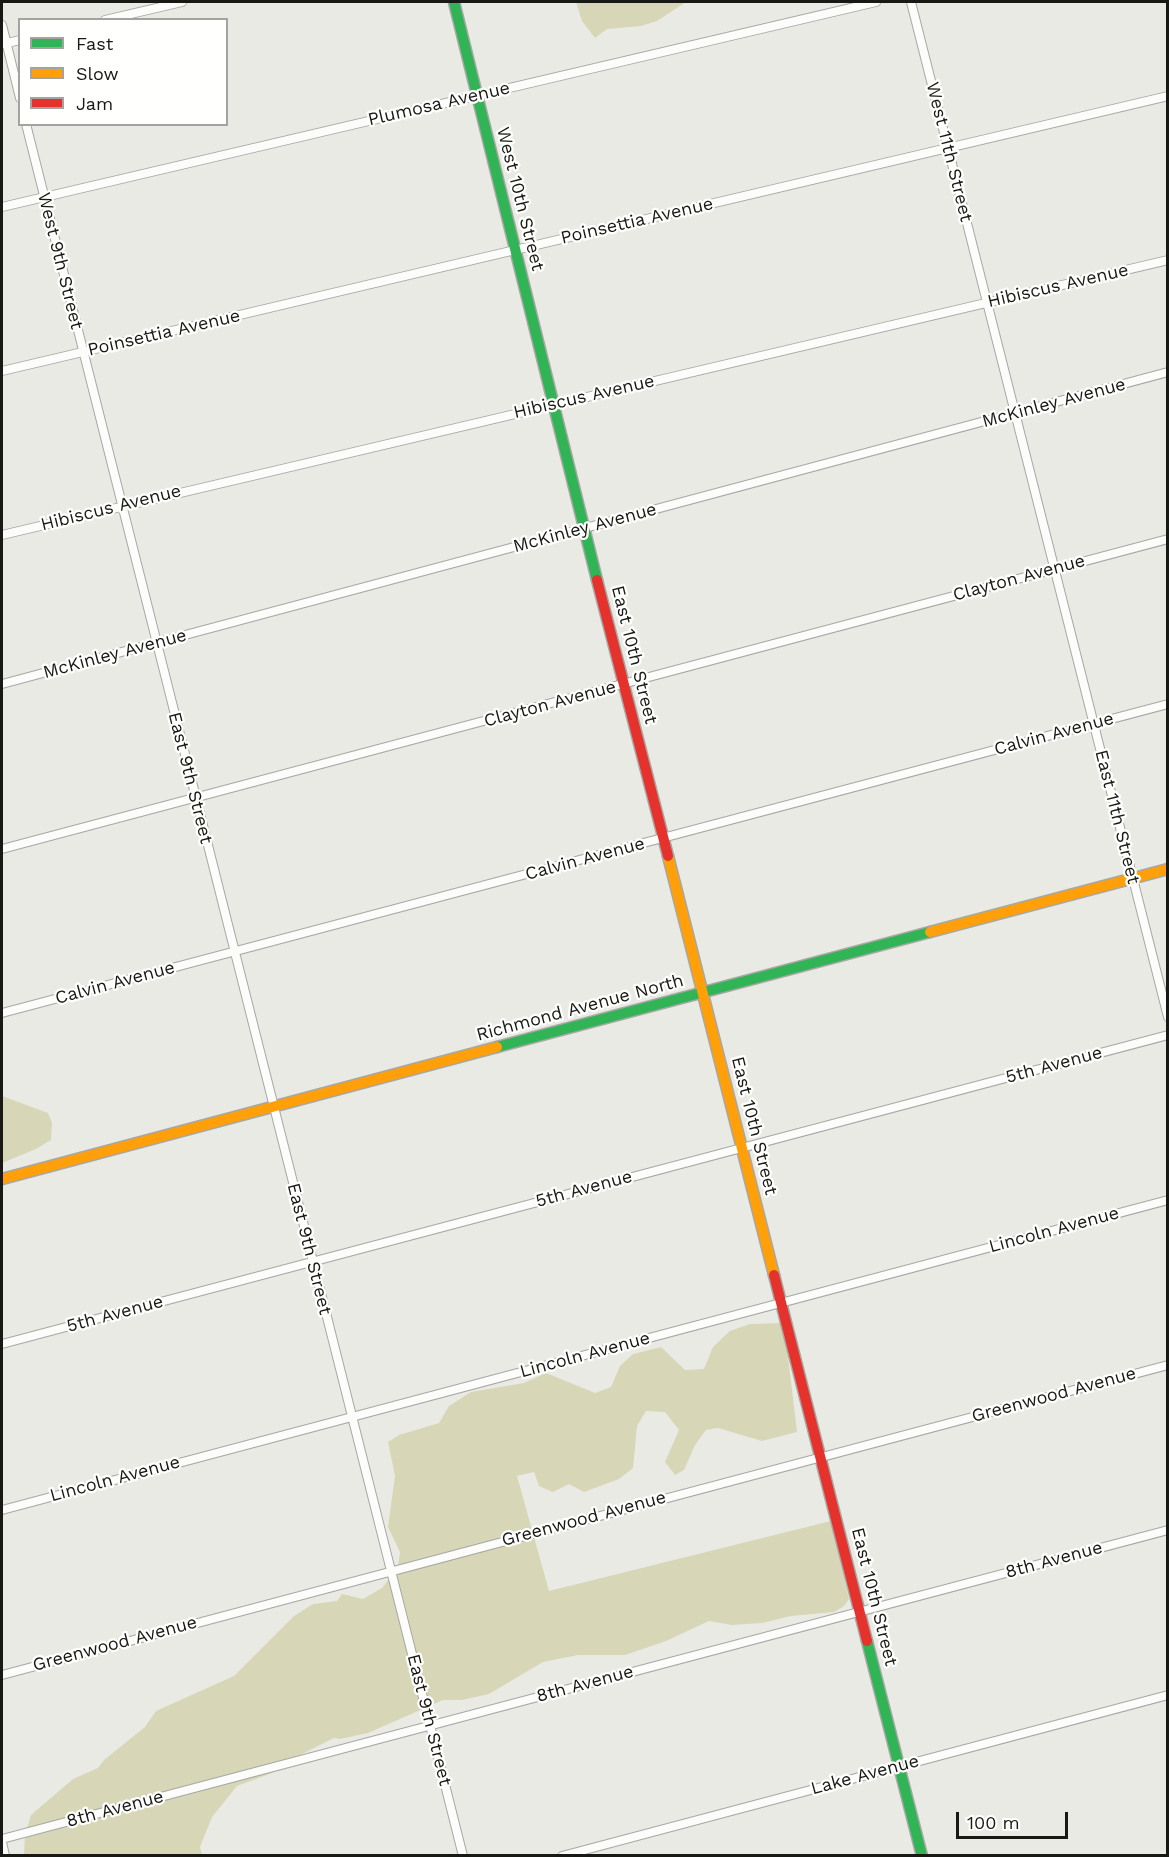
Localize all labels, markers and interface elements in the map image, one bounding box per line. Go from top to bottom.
legend [18,18,228,126]
text: Fast [76,33,113,54]
text: Slow [76,63,119,84]
street label: Plumosa Avenue [366,77,512,131]
street label: West 11th Street [921,80,977,224]
text: Jam [76,93,113,114]
street label: West 10th Street [492,125,548,273]
street label: West 9th Street [33,190,87,332]
street label: Poinsettia Avenue [559,193,715,249]
street label: Hibiscus Avenue [985,259,1131,313]
street label: Poinsettia Avenue [86,305,242,361]
street label: Hibiscus Avenue [511,370,657,424]
street label: McKinley Avenue [980,373,1128,433]
street label: Hibiscus Avenue [39,480,183,536]
street label: McKinley Avenue [511,498,659,558]
street label: Clayton Avenue [950,550,1088,606]
street label: East 10th Street [606,583,662,727]
street label: McKinley Avenue [41,624,189,684]
street label: Clayton Avenue [481,676,619,732]
street label: Calvin Avenue [992,708,1116,760]
street label: East 9th Street [163,710,217,846]
street label: East 11th Street [1090,747,1144,887]
street label: Calvin Avenue [523,833,647,885]
street label: Calvin Avenue [53,957,177,1009]
street label: Richmond Avenue North [474,970,686,1046]
street label: 5th Avenue [1003,1042,1105,1088]
street label: East 10th Street [726,1054,782,1198]
street label: 5th Avenue [533,1166,635,1212]
street label: East 9th Street [282,1181,336,1317]
street label: Lincoln Avenue [986,1202,1122,1258]
street label: 5th Avenue [64,1291,166,1337]
street label: Lincoln Avenue [517,1327,653,1383]
street label: Greenwood Avenue [969,1363,1139,1427]
street label: Lincoln Avenue [47,1451,183,1507]
street label: Greenwood Avenue [499,1487,669,1551]
street label: East 10th Street [846,1525,902,1669]
street label: 8th Avenue [1003,1537,1105,1583]
street label: Greenwood Avenue [30,1612,200,1676]
street label: East 9th Street [402,1652,456,1788]
street label: 8th Avenue [534,1661,636,1707]
street label: Lake Avenue [809,1750,921,1800]
street label: 8th Avenue [64,1786,166,1832]
scale bar [959,1800,1072,1838]
text: 100 m [967,1812,1020,1833]

